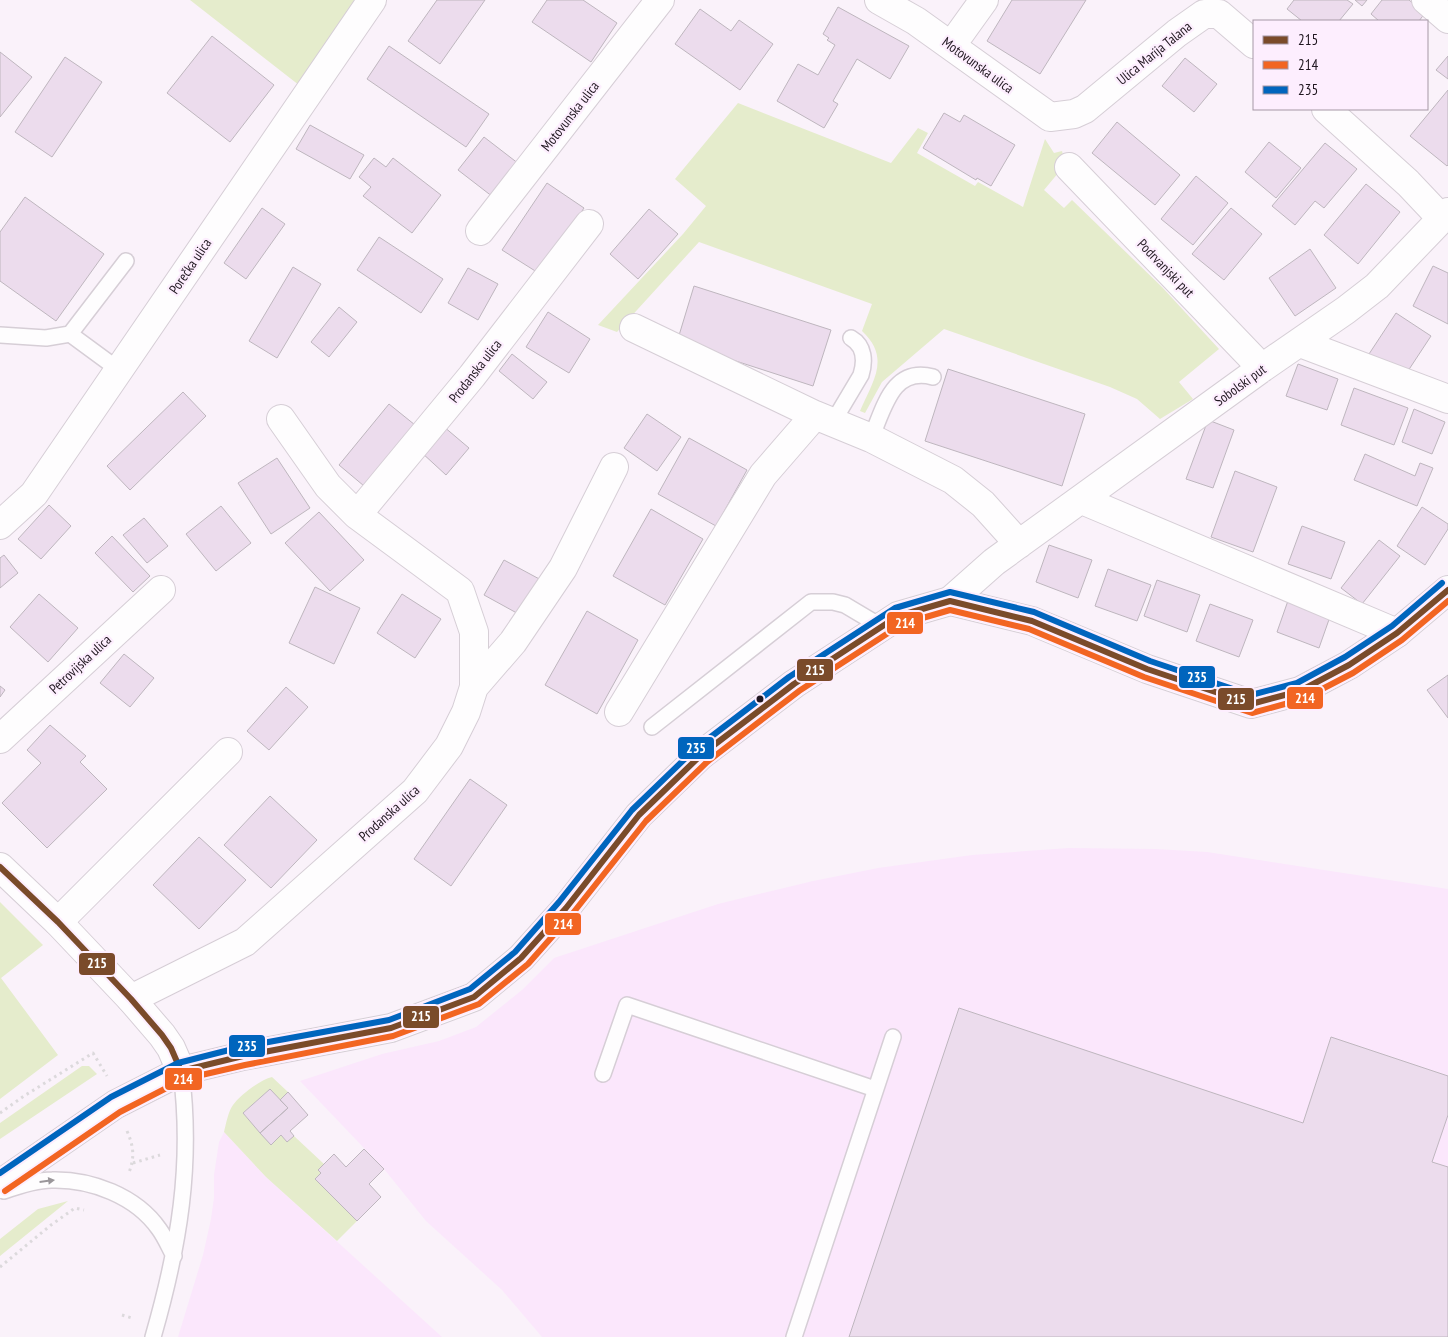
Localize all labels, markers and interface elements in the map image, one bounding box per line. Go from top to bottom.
street label: Ulica Marija Talana [1113,17,1195,89]
legend [1253,20,1428,110]
text: 215 [1298,30,1318,49]
street label: Motovunska ulica [939,33,1017,97]
text: 214 [1298,55,1319,74]
street label: Motovunska ulica [537,77,603,155]
text: 235 [1298,80,1318,99]
street label: Porečka ulica [165,235,215,297]
street label: Podrvanjski put [1134,235,1198,301]
street label: Prodanska ulica [445,336,505,406]
street label: Sobolski put [1211,360,1270,410]
line badge: 214 [886,611,924,635]
text: 214 [895,614,915,632]
street label: Petrovijska ulica [45,631,115,697]
line badge: 215 [796,658,834,682]
text: 215 [805,661,825,679]
line badge: 235 [1178,665,1216,689]
text: 235 [1187,668,1207,686]
line badge: 214 [1286,686,1324,710]
line badge: 215 [1217,687,1255,711]
text: 214 [1295,689,1315,707]
text: 215 [1226,690,1246,708]
unlabelled marker [755,694,765,704]
line badge: 235 [677,736,715,760]
text: 235 [686,739,706,757]
street label: Prodanska ulica [355,781,423,845]
line badge: 214 [544,912,582,936]
text: 214 [553,915,573,933]
line badge: 215 [78,952,116,976]
text: 215 [87,954,107,972]
line badge: 215 [402,1005,440,1029]
text: 215 [411,1007,431,1025]
line badge: 235 [228,1034,266,1058]
text: 235 [237,1037,257,1055]
line badge: 214 [164,1067,203,1091]
text: 214 [173,1070,193,1088]
one-way arrow [40,1177,56,1185]

